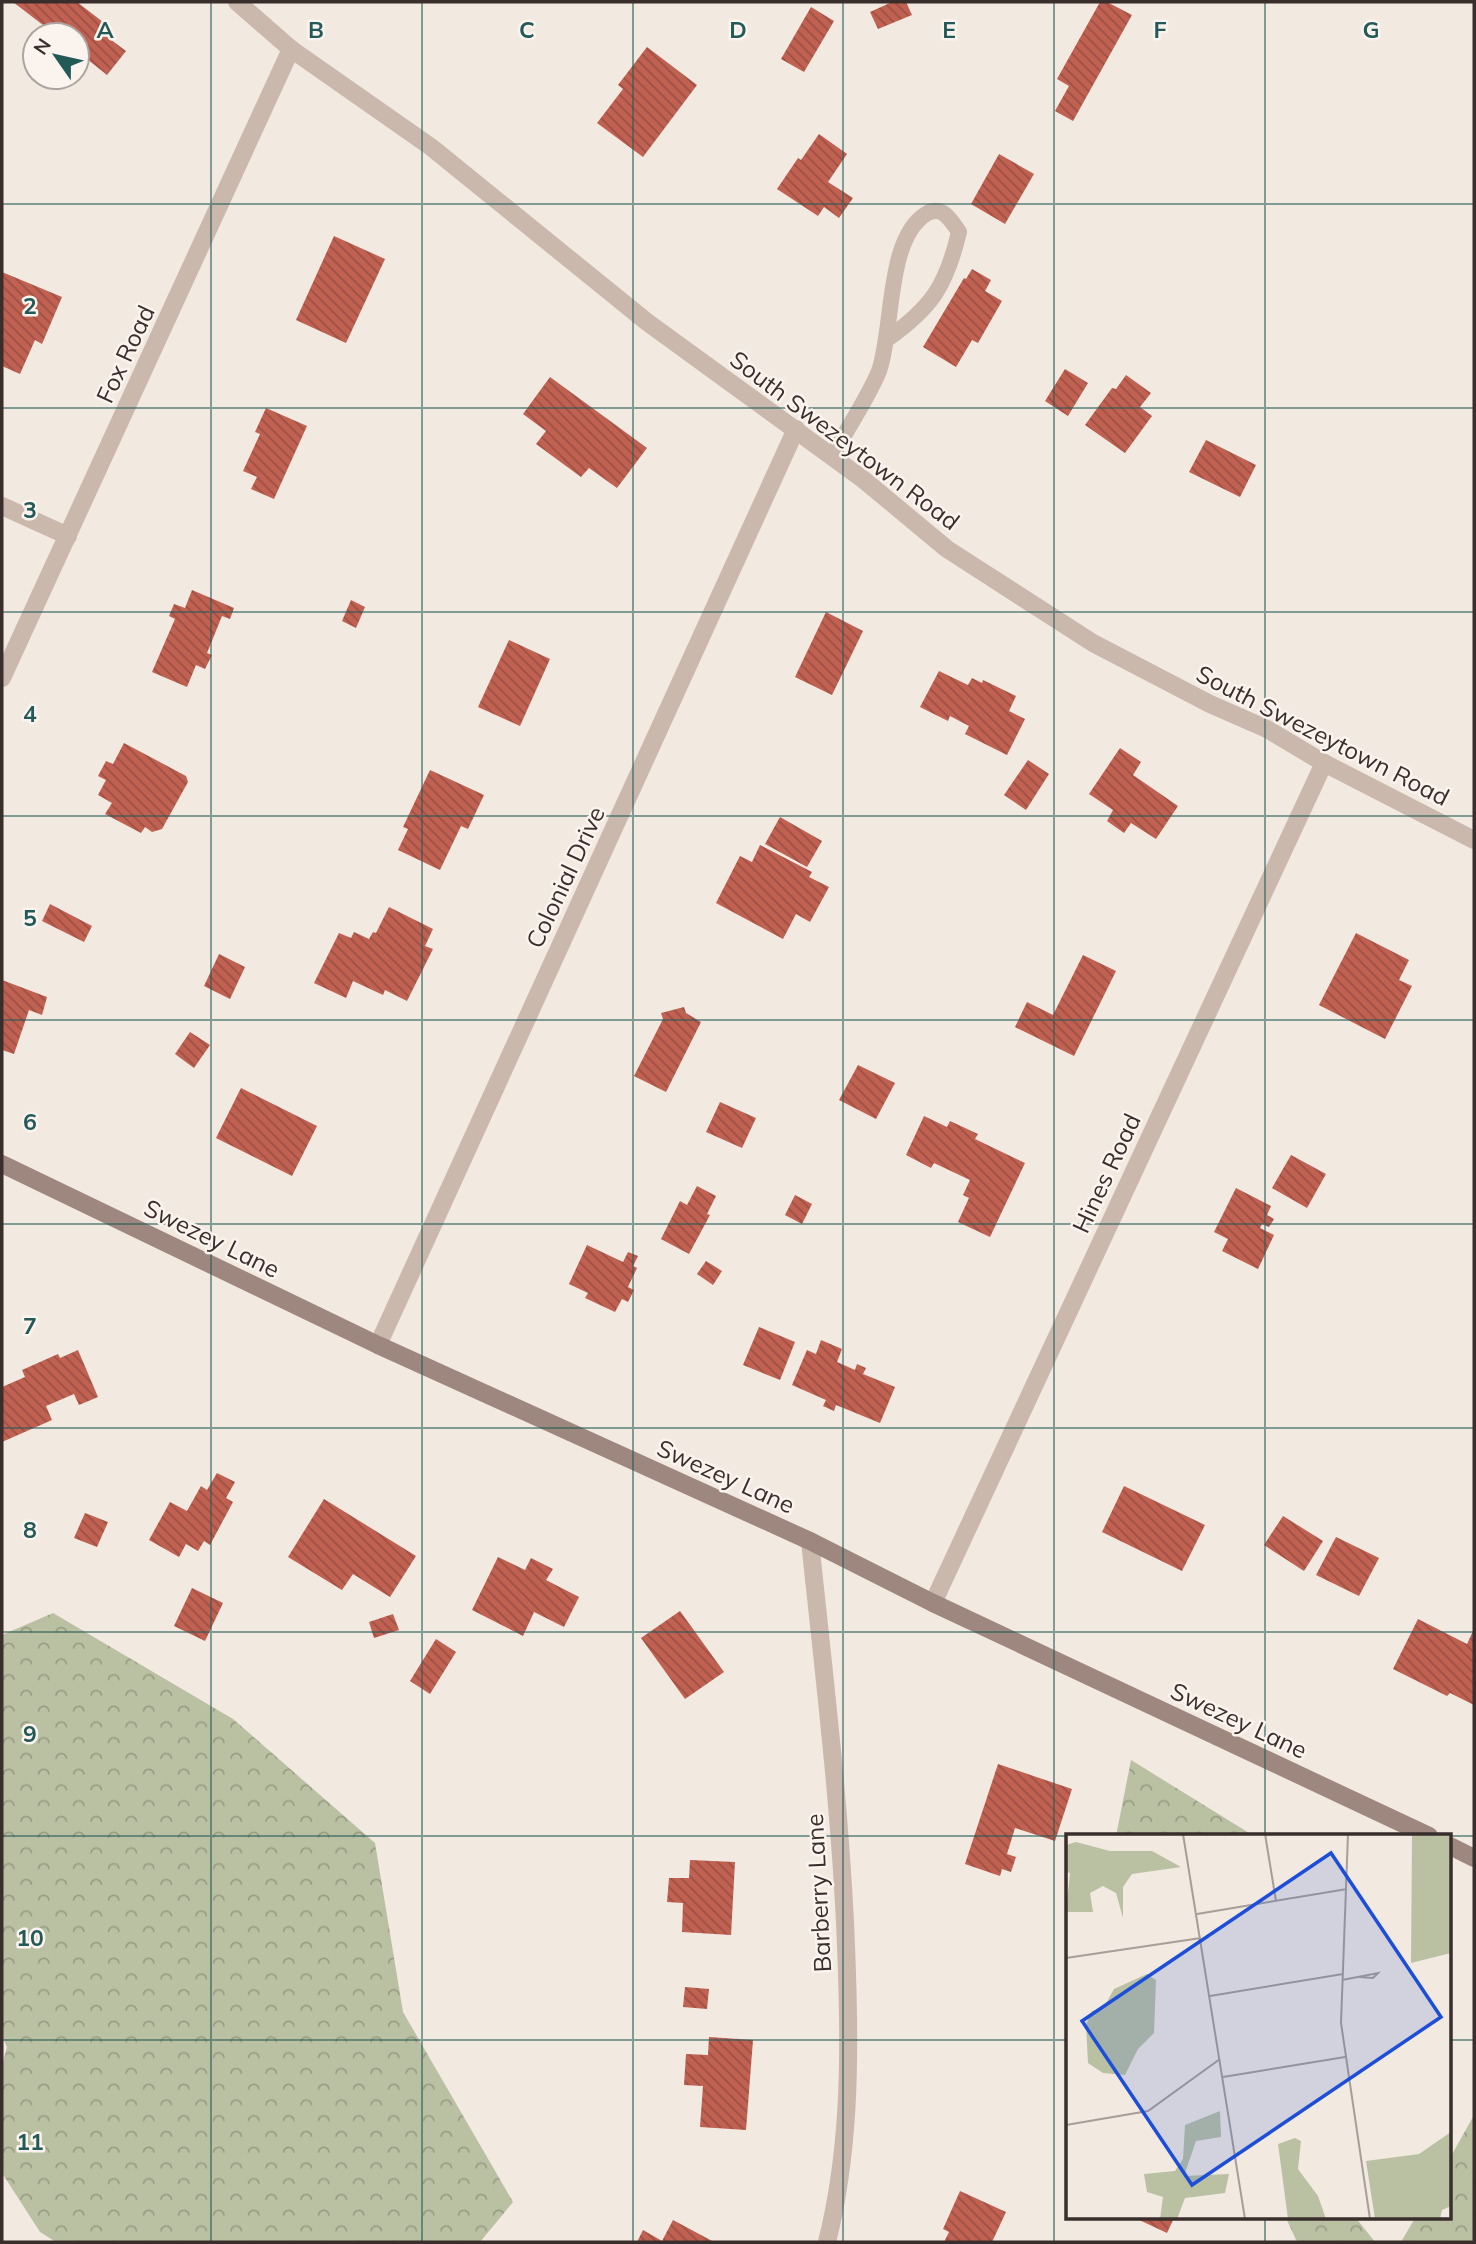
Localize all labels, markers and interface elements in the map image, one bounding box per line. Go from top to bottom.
text: A [96,15,114,44]
text: B [308,15,324,44]
text: C [519,15,535,44]
text: D [729,15,747,44]
text: E [942,15,956,44]
text: F [1153,15,1167,44]
text: G [1362,15,1380,44]
north arrow [21,21,91,91]
text: N [28,34,56,59]
text: 2 [23,291,37,320]
street label: Fox Road [89,300,161,408]
street label: South Swezeytown Road [724,344,966,536]
text: 3 [23,495,37,524]
street label: South Swezeytown Road [1192,658,1454,812]
text: 4 [23,699,37,728]
street label: Colonial Drive [519,801,611,953]
text: 5 [23,903,37,932]
text: 6 [23,1107,37,1136]
street label: Hines Road [1065,1109,1147,1237]
street label: Swezey Lane [139,1192,285,1284]
text: 7 [23,1311,37,1340]
street label: Swezey Lane [653,1432,799,1520]
text: 8 [23,1515,37,1544]
street label: Swezey Lane [1166,1675,1312,1765]
text: 9 [23,1719,37,1748]
street label: Barberry Lane [799,1813,837,1973]
inset map [1066,1834,1452,2220]
text: 10 [16,1923,44,1952]
text: 11 [16,2127,44,2156]

